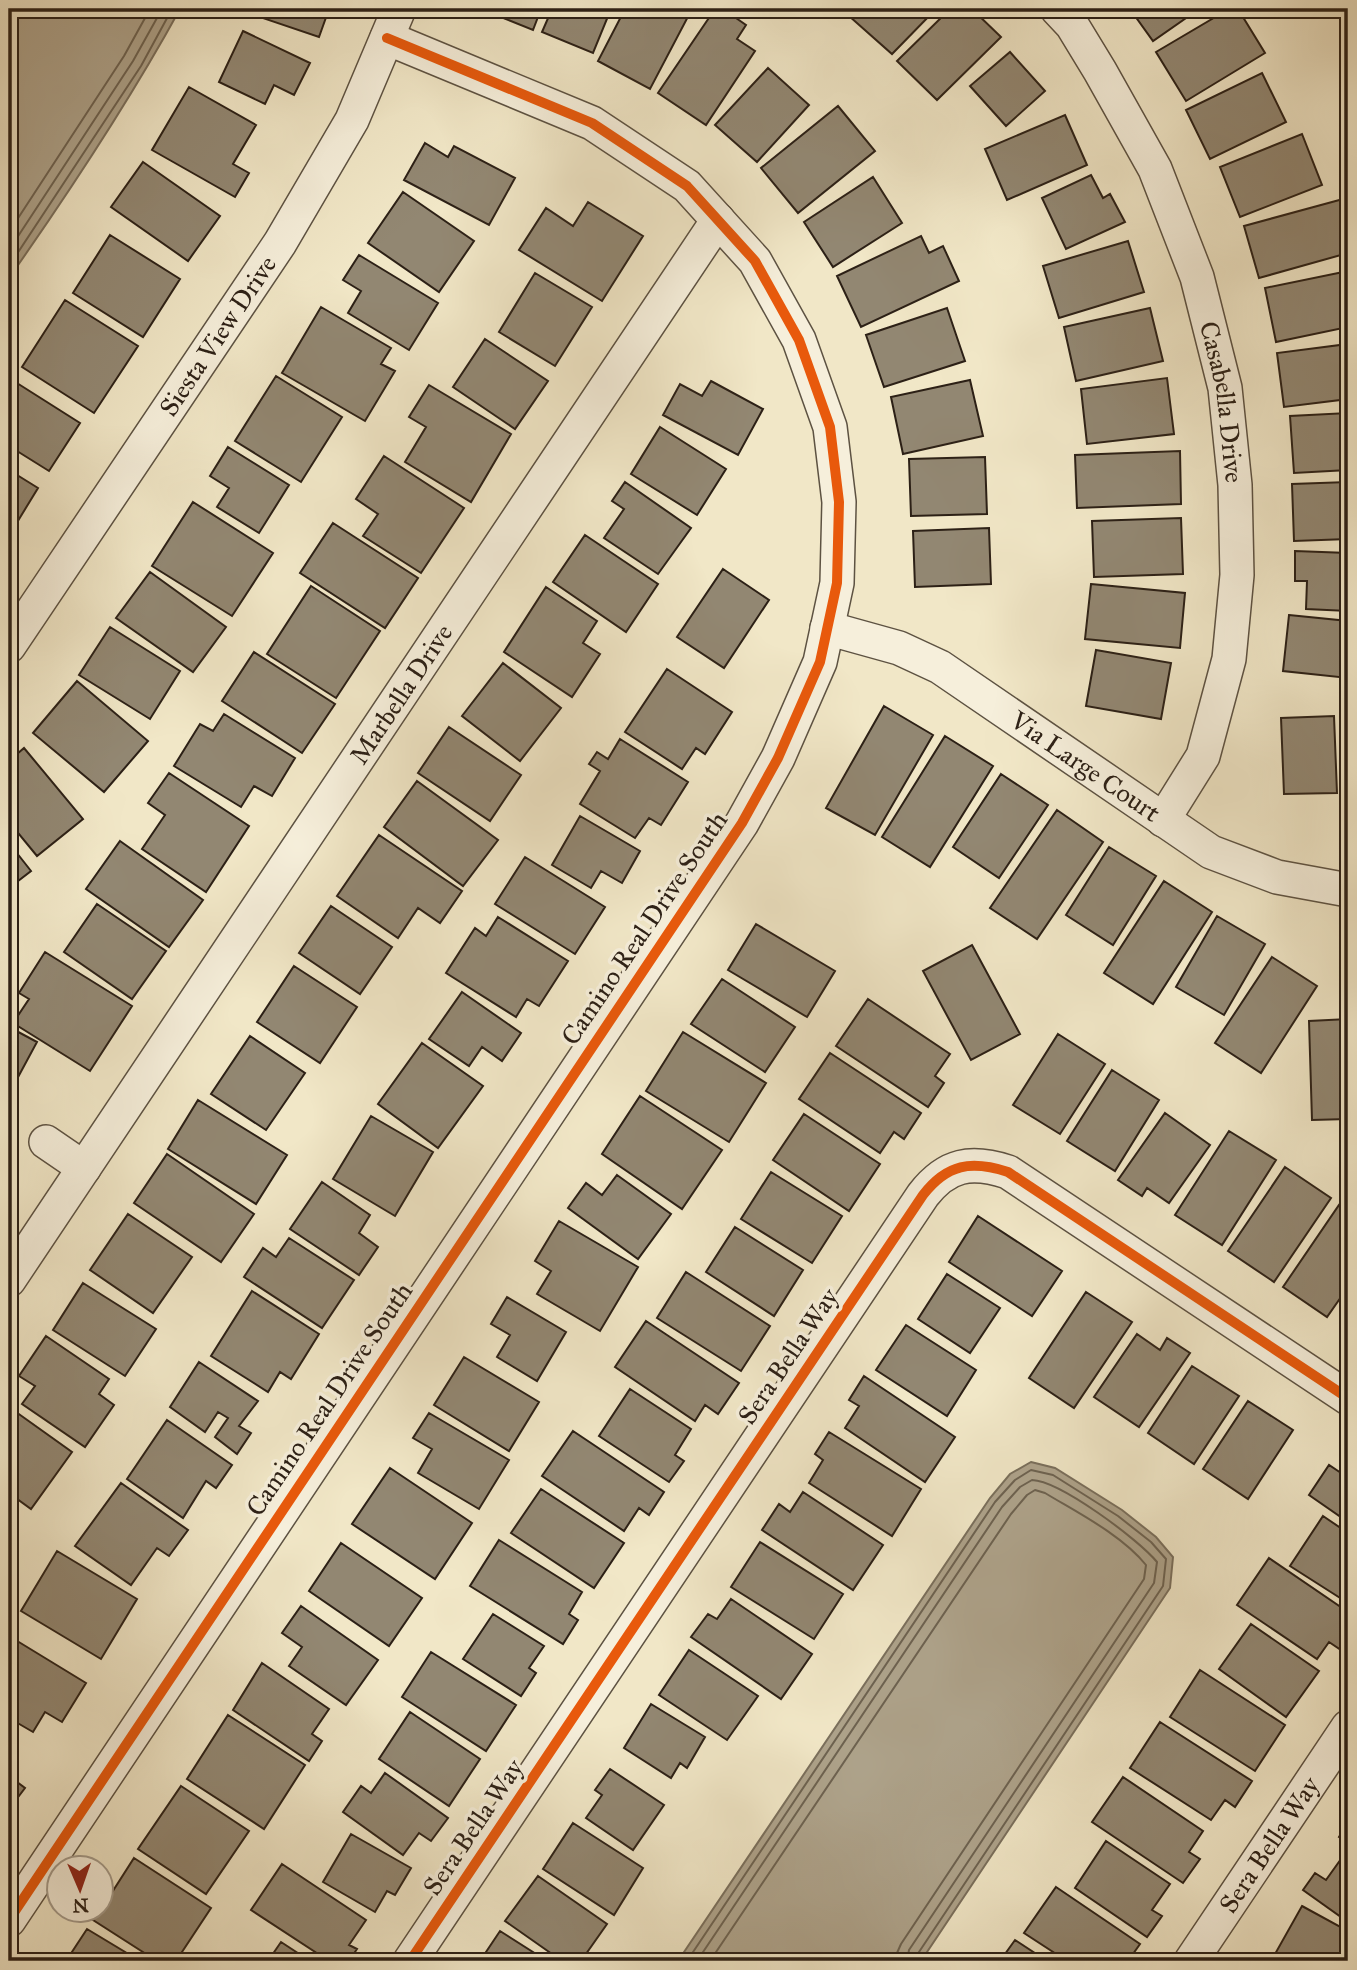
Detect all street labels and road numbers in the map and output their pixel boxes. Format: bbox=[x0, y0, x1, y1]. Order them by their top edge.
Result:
street label: Siesta View Drive bbox=[152, 249, 283, 422]
street label: Casabella Drive bbox=[1193, 318, 1251, 485]
street label: Marbella Drive bbox=[343, 618, 459, 770]
street label: Via Large Court bbox=[1004, 703, 1166, 829]
street label: Camino Real Drive South bbox=[554, 805, 734, 1051]
street label: Camino Real Drive South bbox=[239, 1276, 419, 1522]
street label: Sera Bella Way bbox=[731, 1281, 846, 1430]
street label: Sera Bella Way bbox=[416, 1752, 531, 1901]
street label: Sera Bella Way bbox=[1212, 1770, 1327, 1919]

